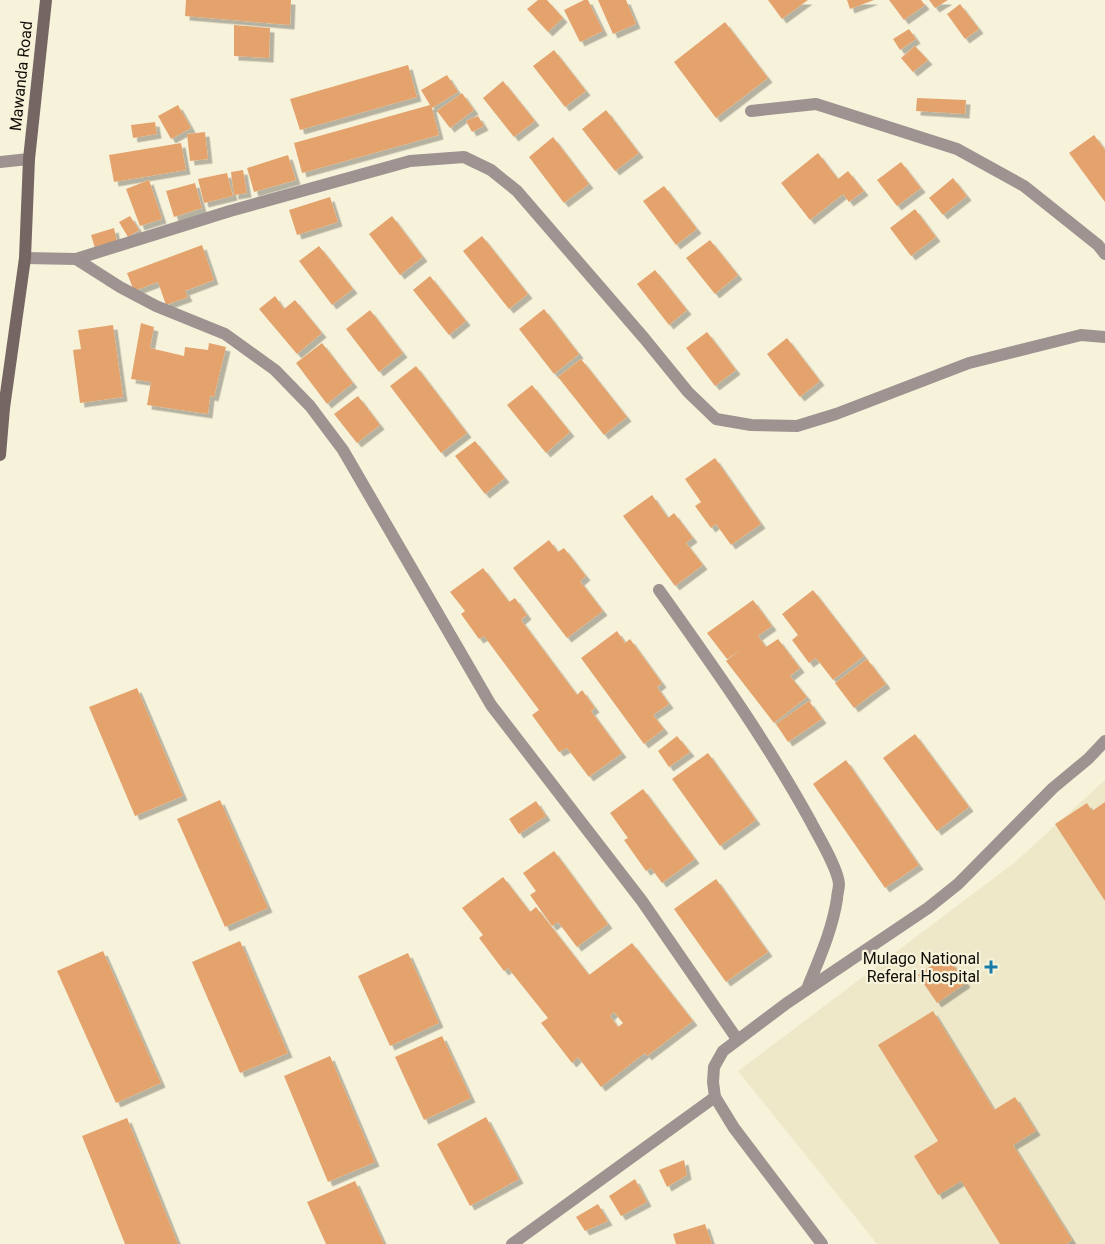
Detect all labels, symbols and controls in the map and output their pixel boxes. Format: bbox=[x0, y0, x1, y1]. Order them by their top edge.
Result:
street label: Mawanda Road bbox=[6, 20, 36, 132]
place label: Mulago National Referal Hospital bbox=[863, 949, 980, 986]
marker: Mulago National Referal Hospital bbox=[984, 960, 998, 974]

